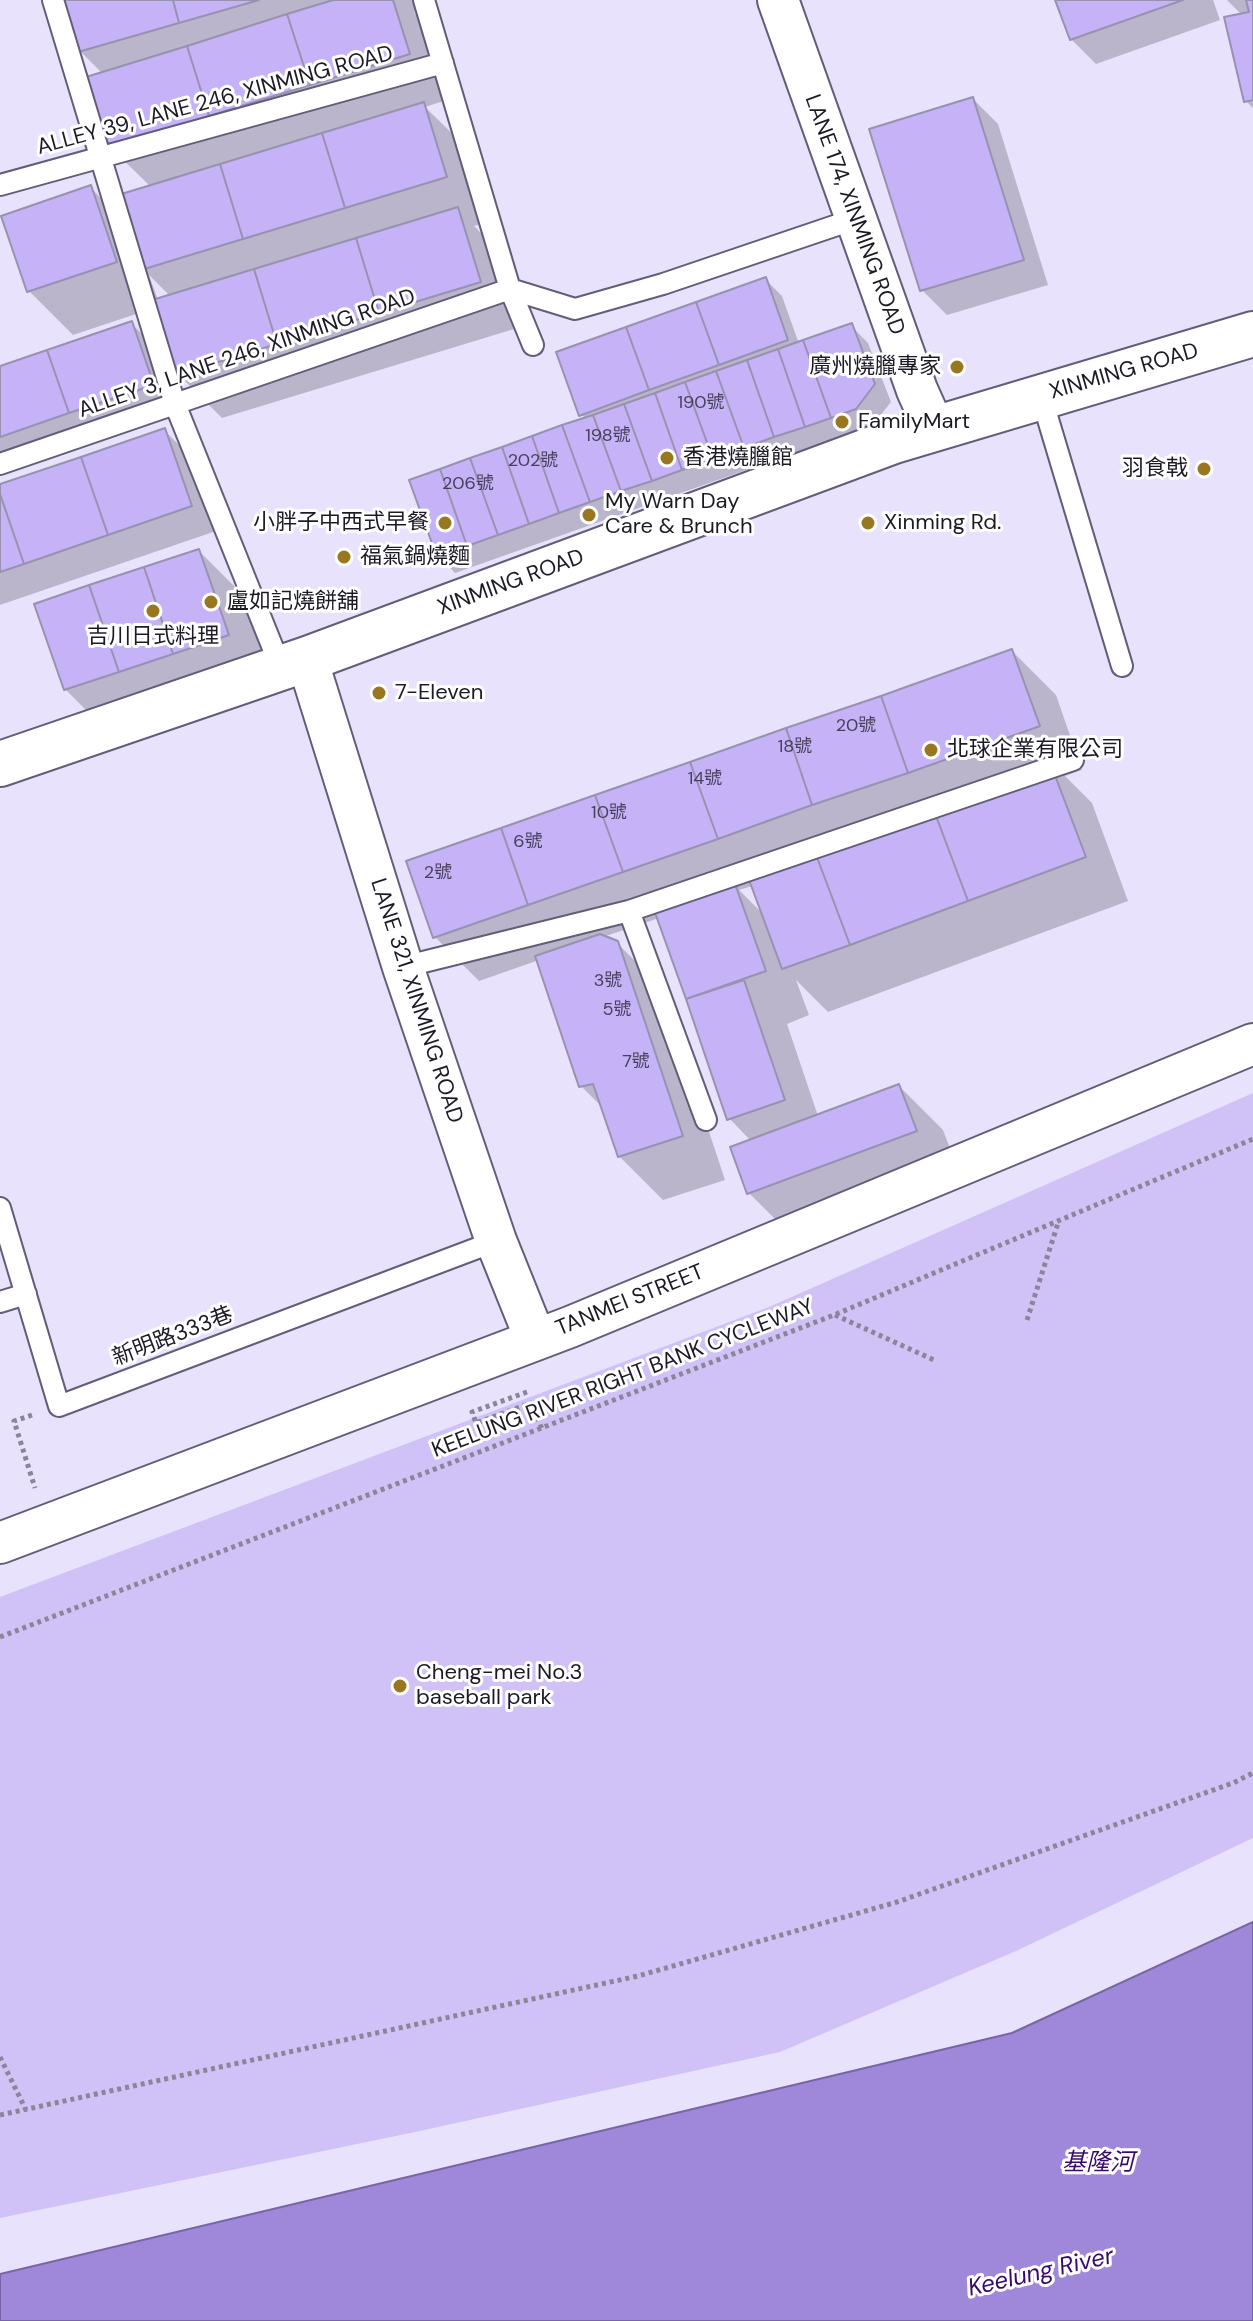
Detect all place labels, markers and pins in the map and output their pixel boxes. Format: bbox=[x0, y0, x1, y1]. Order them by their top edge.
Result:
place label: 廣州燒臘專家 bbox=[809, 354, 941, 380]
marker: 廣州燒臘專家 bbox=[948, 358, 966, 376]
place label: FamilyMart bbox=[858, 409, 970, 435]
marker: FamilyMart bbox=[833, 413, 851, 431]
place label: 香港燒臘館 bbox=[683, 445, 793, 471]
marker: 香港燒臘館 bbox=[658, 449, 676, 467]
place label: 羽食戟 bbox=[1122, 456, 1188, 482]
marker: 羽食戟 bbox=[1195, 460, 1213, 478]
place label: My Warn Day Care & Brunch bbox=[605, 489, 753, 540]
marker: My Warn Day Care & Brunch bbox=[580, 506, 598, 524]
place label: 小胖子中西式早餐 bbox=[253, 510, 429, 536]
place label: Xinming Rd. bbox=[884, 510, 1001, 536]
marker: 小胖子中西式早餐 bbox=[436, 514, 454, 532]
marker: Xinming Rd. bbox=[859, 514, 877, 532]
place label: 福氣鍋燒麵 bbox=[360, 544, 470, 570]
marker: 福氣鍋燒麵 bbox=[335, 548, 353, 566]
place label: 盧如記燒餅舖 bbox=[227, 589, 359, 615]
marker: 盧如記燒餅舖 bbox=[202, 593, 220, 611]
marker: 吉川日式料理 bbox=[144, 602, 162, 620]
place label: 吉川日式料理 bbox=[87, 624, 219, 650]
place label: 7-Eleven bbox=[395, 680, 483, 706]
marker: 7-Eleven bbox=[370, 684, 388, 702]
place label: 北球企業有限公司 bbox=[947, 737, 1123, 763]
marker: 北球企業有限公司 bbox=[922, 741, 940, 759]
place label: Cheng-mei No.3 baseball park bbox=[416, 1660, 583, 1712]
marker: Cheng-mei No.3 baseball park bbox=[391, 1677, 409, 1695]

